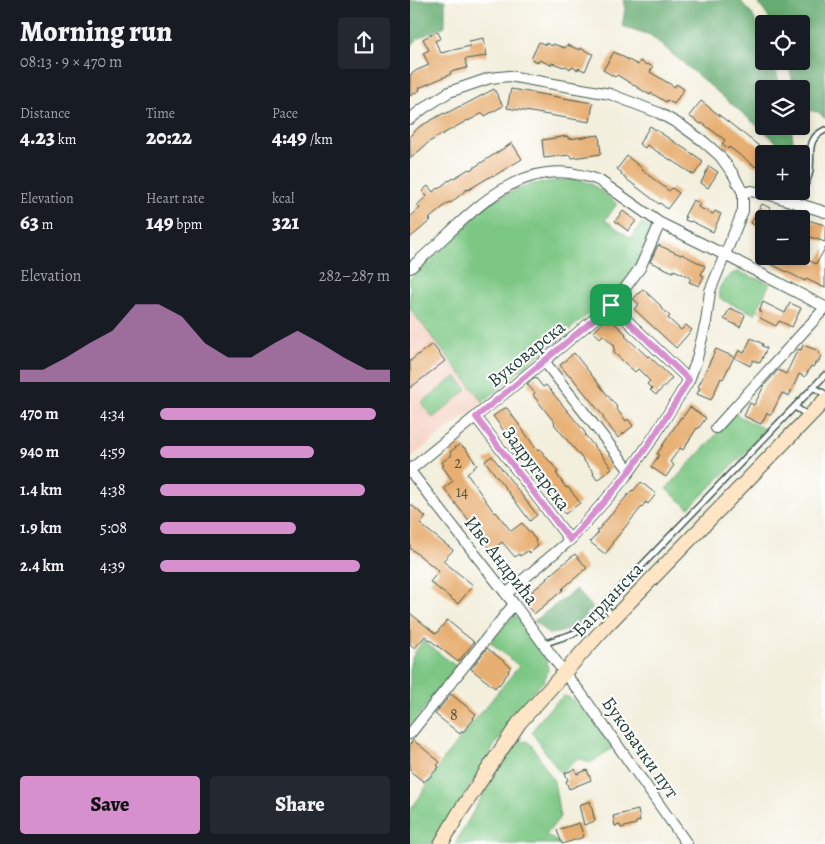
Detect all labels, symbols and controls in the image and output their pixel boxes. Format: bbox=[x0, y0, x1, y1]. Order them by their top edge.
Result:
text: Morning run bbox=[20, 13, 172, 51]
map controls bbox=[755, 15, 810, 265]
button: locate bbox=[755, 15, 810, 70]
button: share bbox=[338, 17, 390, 69]
text: 08:13 · 9 × 470 m bbox=[20, 51, 122, 73]
button: layers bbox=[755, 80, 810, 135]
text: Distance bbox=[20, 104, 70, 123]
text: Time bbox=[146, 104, 175, 123]
text: Pace bbox=[272, 104, 298, 123]
text: 4.23 bbox=[20, 123, 55, 151]
text: 20:22 bbox=[146, 123, 192, 151]
text: 4:49 bbox=[272, 123, 307, 151]
text: km bbox=[55, 130, 76, 149]
text: /km bbox=[307, 130, 333, 149]
button: + bbox=[755, 145, 810, 200]
text: Elevation bbox=[20, 189, 74, 208]
text: Heart rate bbox=[146, 189, 204, 208]
text: kcal bbox=[272, 189, 294, 208]
text: 63 bbox=[20, 208, 39, 236]
text: 149 bbox=[146, 208, 174, 236]
text: 321 bbox=[272, 208, 299, 236]
button: − bbox=[755, 210, 810, 265]
text: m bbox=[39, 215, 54, 234]
text: bpm bbox=[174, 215, 203, 234]
text: Elevation bbox=[20, 265, 81, 287]
text: 282–287 m bbox=[319, 265, 390, 287]
pin bbox=[590, 284, 632, 326]
icon: arrive bbox=[597, 291, 625, 319]
street label: Вуковарска bbox=[482, 314, 571, 393]
text: 470 m bbox=[20, 403, 59, 425]
text: 4:34 bbox=[100, 403, 125, 425]
street label: Задругарска bbox=[496, 421, 577, 516]
text: 940 m bbox=[20, 441, 59, 463]
text: 4:59 bbox=[100, 441, 125, 463]
house number: 2 bbox=[454, 452, 462, 474]
text: 1.4 km bbox=[20, 479, 62, 501]
text: 4:38 bbox=[100, 479, 125, 501]
house number: 14 bbox=[456, 481, 468, 503]
street label: Иве Андрића bbox=[458, 511, 544, 611]
text: 1.9 km bbox=[20, 517, 62, 539]
text: 5:08 bbox=[100, 517, 127, 539]
text: 2.4 km bbox=[20, 555, 64, 577]
text: 4:39 bbox=[100, 555, 125, 577]
street label: Багрданска bbox=[566, 556, 649, 643]
street label: Буковачки пут bbox=[596, 692, 685, 804]
house number: 8 bbox=[450, 704, 458, 726]
button: Save bbox=[20, 776, 200, 834]
button: Share bbox=[210, 776, 390, 834]

